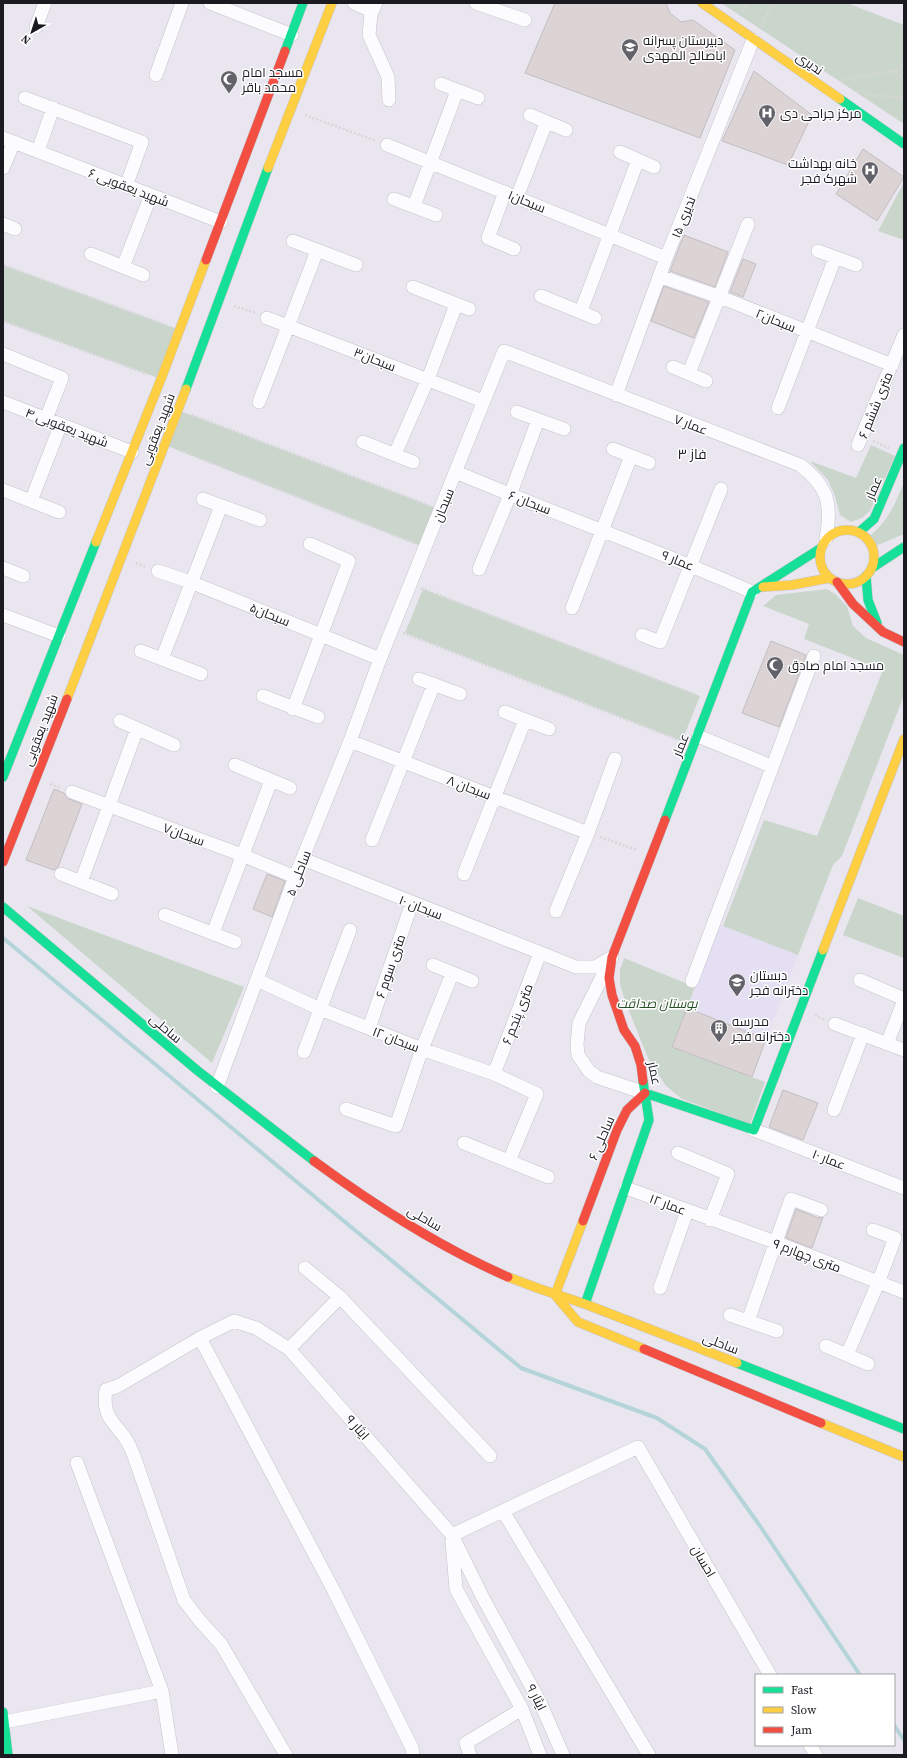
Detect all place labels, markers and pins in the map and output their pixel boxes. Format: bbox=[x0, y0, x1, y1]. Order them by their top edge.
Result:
place label: دبیرستان پسرانه اباصالح المهدی bbox=[643, 32, 726, 64]
school or university icon: دبیرستان پسرانه اباصالح المهدی bbox=[620, 37, 640, 62]
place label: مسجد امام محمد باقر bbox=[241, 64, 303, 96]
mosque icon: مسجد امام محمد باقر bbox=[219, 69, 239, 94]
hospital icon: مرکز جراحی دی bbox=[757, 103, 777, 128]
place label: مرکز جراحی دی bbox=[780, 105, 862, 122]
place label: خانه بهداشت شهرک فجر bbox=[788, 155, 857, 187]
hospital icon: خانه بهداشت شهرک فجر bbox=[860, 160, 880, 185]
mosque icon: مسجد امام صادق bbox=[765, 655, 785, 680]
place label: مسجد امام صادق bbox=[788, 657, 884, 675]
place label: دبستان دخترانه فجر bbox=[749, 967, 808, 999]
school or university icon: دبستان دخترانه فجر bbox=[727, 972, 747, 997]
place label: مدرسه دخترانه فجر bbox=[731, 1013, 790, 1045]
building icon: مدرسه دخترانه فجر bbox=[709, 1018, 729, 1043]

